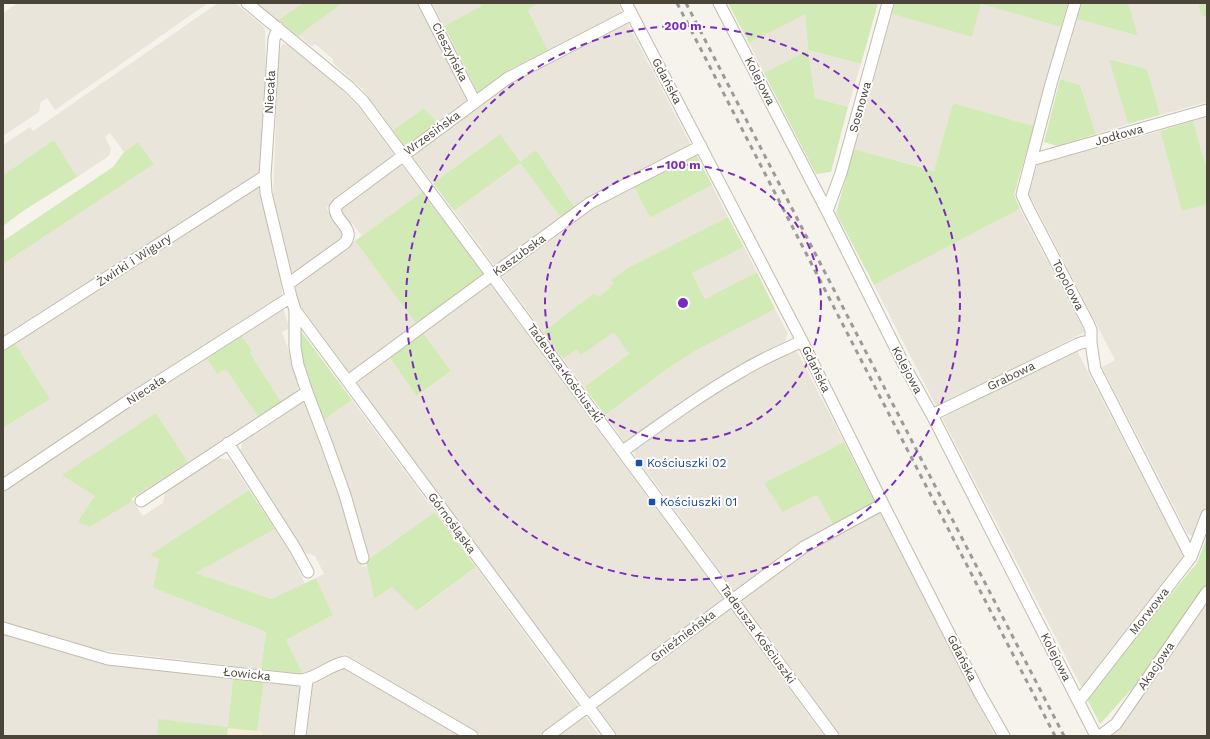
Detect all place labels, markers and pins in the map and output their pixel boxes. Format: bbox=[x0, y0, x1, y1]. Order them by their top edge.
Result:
centre of rings bbox=[676, 296, 690, 310]
place label: Kościuszki 02 bbox=[647, 456, 727, 470]
marker: Kościuszki 02 bbox=[634, 458, 644, 468]
place label: Kościuszki 01 bbox=[660, 495, 737, 509]
marker: Kościuszki 01 bbox=[647, 497, 657, 507]

